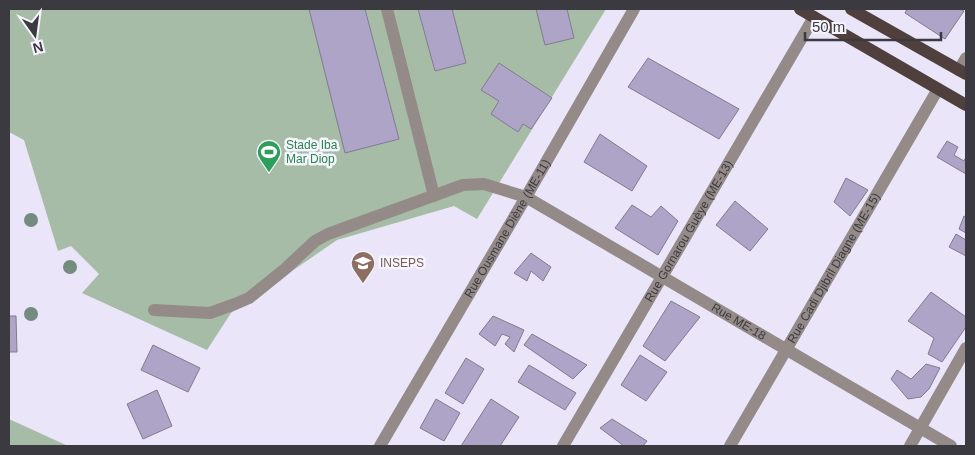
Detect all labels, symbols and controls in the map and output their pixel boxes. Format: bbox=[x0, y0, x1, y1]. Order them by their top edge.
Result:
north arrow bbox=[10, 10, 60, 60]
scale bar bbox=[805, 10, 941, 42]
text: 50 m bbox=[812, 18, 845, 35]
text: N bbox=[31, 39, 45, 57]
place label: Stade Iba Mar Diop bbox=[286, 138, 338, 166]
sports icon: Stade Iba Mar Diop bbox=[256, 139, 282, 173]
street label: Rue Ousmane Diène (ME-11) bbox=[461, 157, 553, 300]
street label: Rue Gornarou Guèye (ME-13) bbox=[642, 158, 736, 304]
street label: Rue Cadi Djibril Diagne (ME-15) bbox=[784, 190, 883, 346]
school or university icon: INSEPS bbox=[350, 250, 376, 284]
place label: INSEPS bbox=[380, 256, 424, 270]
street label: Rue ME-18 bbox=[709, 300, 769, 343]

